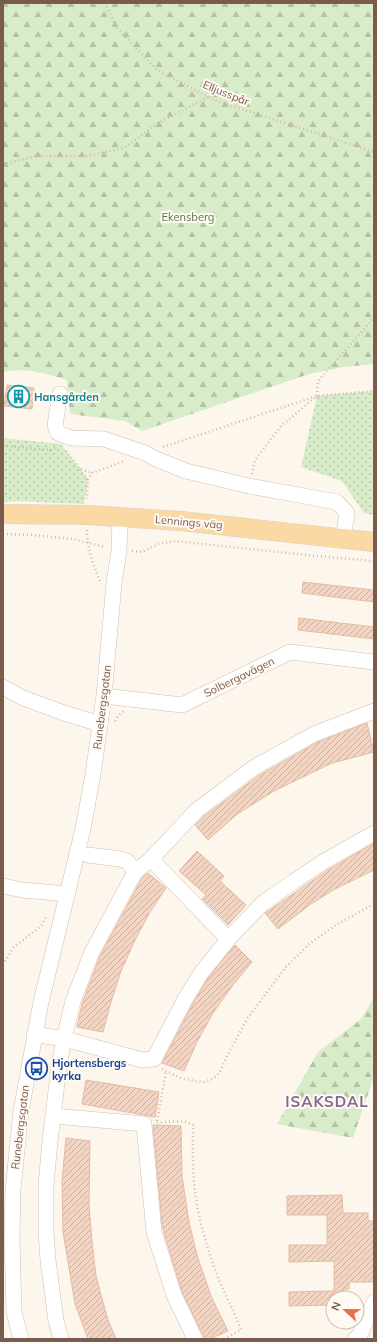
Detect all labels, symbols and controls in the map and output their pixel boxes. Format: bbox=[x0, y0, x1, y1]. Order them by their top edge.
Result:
street label: Elljusspår bbox=[201, 77, 251, 109]
park label: Ekensberg bbox=[161, 210, 215, 224]
building icon: Hansgården bbox=[6, 384, 32, 410]
place label: Hansgården bbox=[34, 390, 99, 404]
street label: Lennings väg bbox=[155, 512, 223, 532]
street label: Solbergavägen bbox=[201, 654, 277, 700]
street label: Runebergsgatan bbox=[90, 664, 114, 750]
bus stop icon: Hjortensbergs kyrka bbox=[24, 1056, 50, 1082]
place label: Hjortensbergs kyrka bbox=[52, 1056, 127, 1083]
street label: Runebergsgatan bbox=[8, 1084, 32, 1170]
district label: ISAKSDAL bbox=[285, 1092, 369, 1111]
north arrow bbox=[325, 1290, 365, 1330]
text: N bbox=[328, 1300, 344, 1313]

